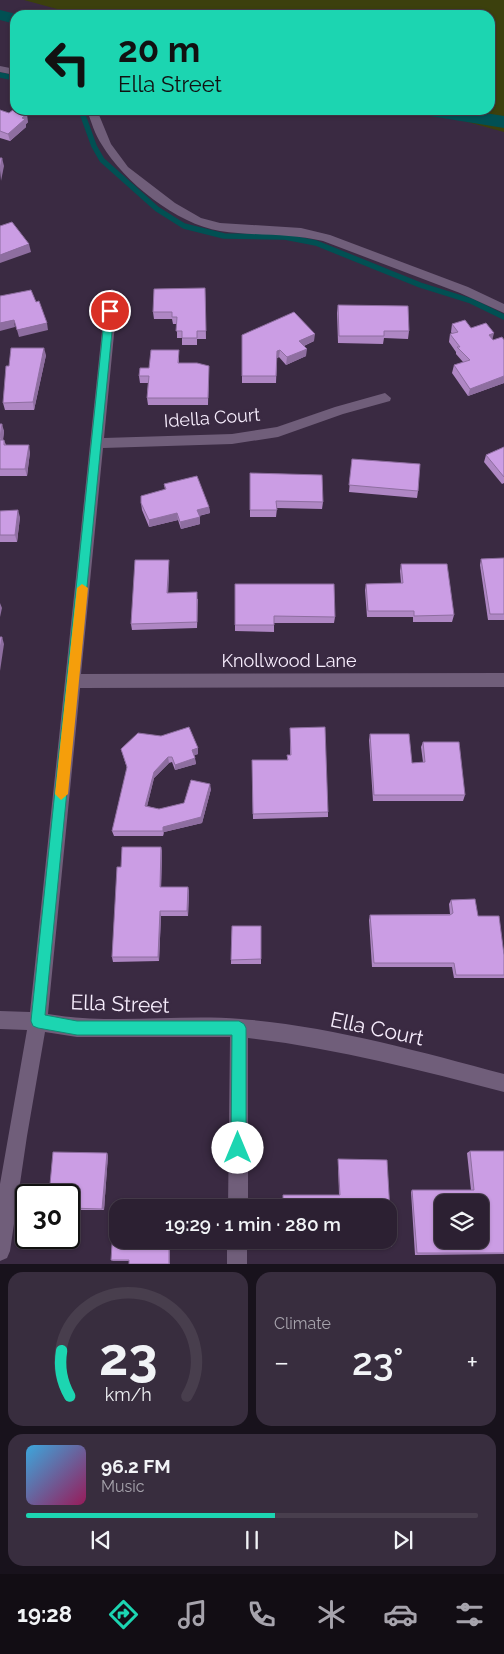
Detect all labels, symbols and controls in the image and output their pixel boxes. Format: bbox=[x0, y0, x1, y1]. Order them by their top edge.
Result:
text: 20 m bbox=[118, 29, 200, 70]
icon: left bbox=[35, 30, 100, 95]
text: Ella Street bbox=[118, 71, 222, 97]
pin bbox=[89, 290, 131, 332]
icon: arrive bbox=[96, 297, 124, 325]
street label: Idella Court bbox=[163, 404, 261, 431]
street label: Knollwood Lane bbox=[221, 650, 357, 671]
street label: Ella Street bbox=[70, 989, 170, 1018]
street label: Ella Court bbox=[328, 1006, 426, 1051]
position arrow bbox=[211, 1121, 263, 1173]
speed limit sign: 30 bbox=[15, 1184, 80, 1249]
map controls bbox=[434, 1194, 489, 1249]
button: layers bbox=[434, 1194, 489, 1249]
text: 19:29 · 1 min · 280 m bbox=[165, 1213, 341, 1235]
text: Climate bbox=[274, 1314, 331, 1333]
text: 23 bbox=[99, 1326, 157, 1387]
text: 23° bbox=[352, 1339, 404, 1384]
text: − bbox=[274, 1346, 289, 1379]
text: + bbox=[466, 1346, 478, 1379]
text: km/h bbox=[104, 1384, 152, 1405]
text: 96.2 FM bbox=[101, 1455, 171, 1477]
text: Music bbox=[101, 1477, 145, 1496]
icon: previous bbox=[87, 1526, 115, 1554]
icon: pause bbox=[238, 1526, 266, 1554]
icon: next bbox=[389, 1526, 417, 1554]
icon: directions bbox=[106, 1597, 141, 1632]
icon: music bbox=[175, 1597, 210, 1632]
icon: phone bbox=[244, 1597, 279, 1632]
icon: climate bbox=[314, 1597, 349, 1632]
icon: car bbox=[383, 1597, 418, 1632]
icon: filters bbox=[452, 1597, 487, 1632]
text: 19:28 bbox=[17, 1601, 72, 1627]

